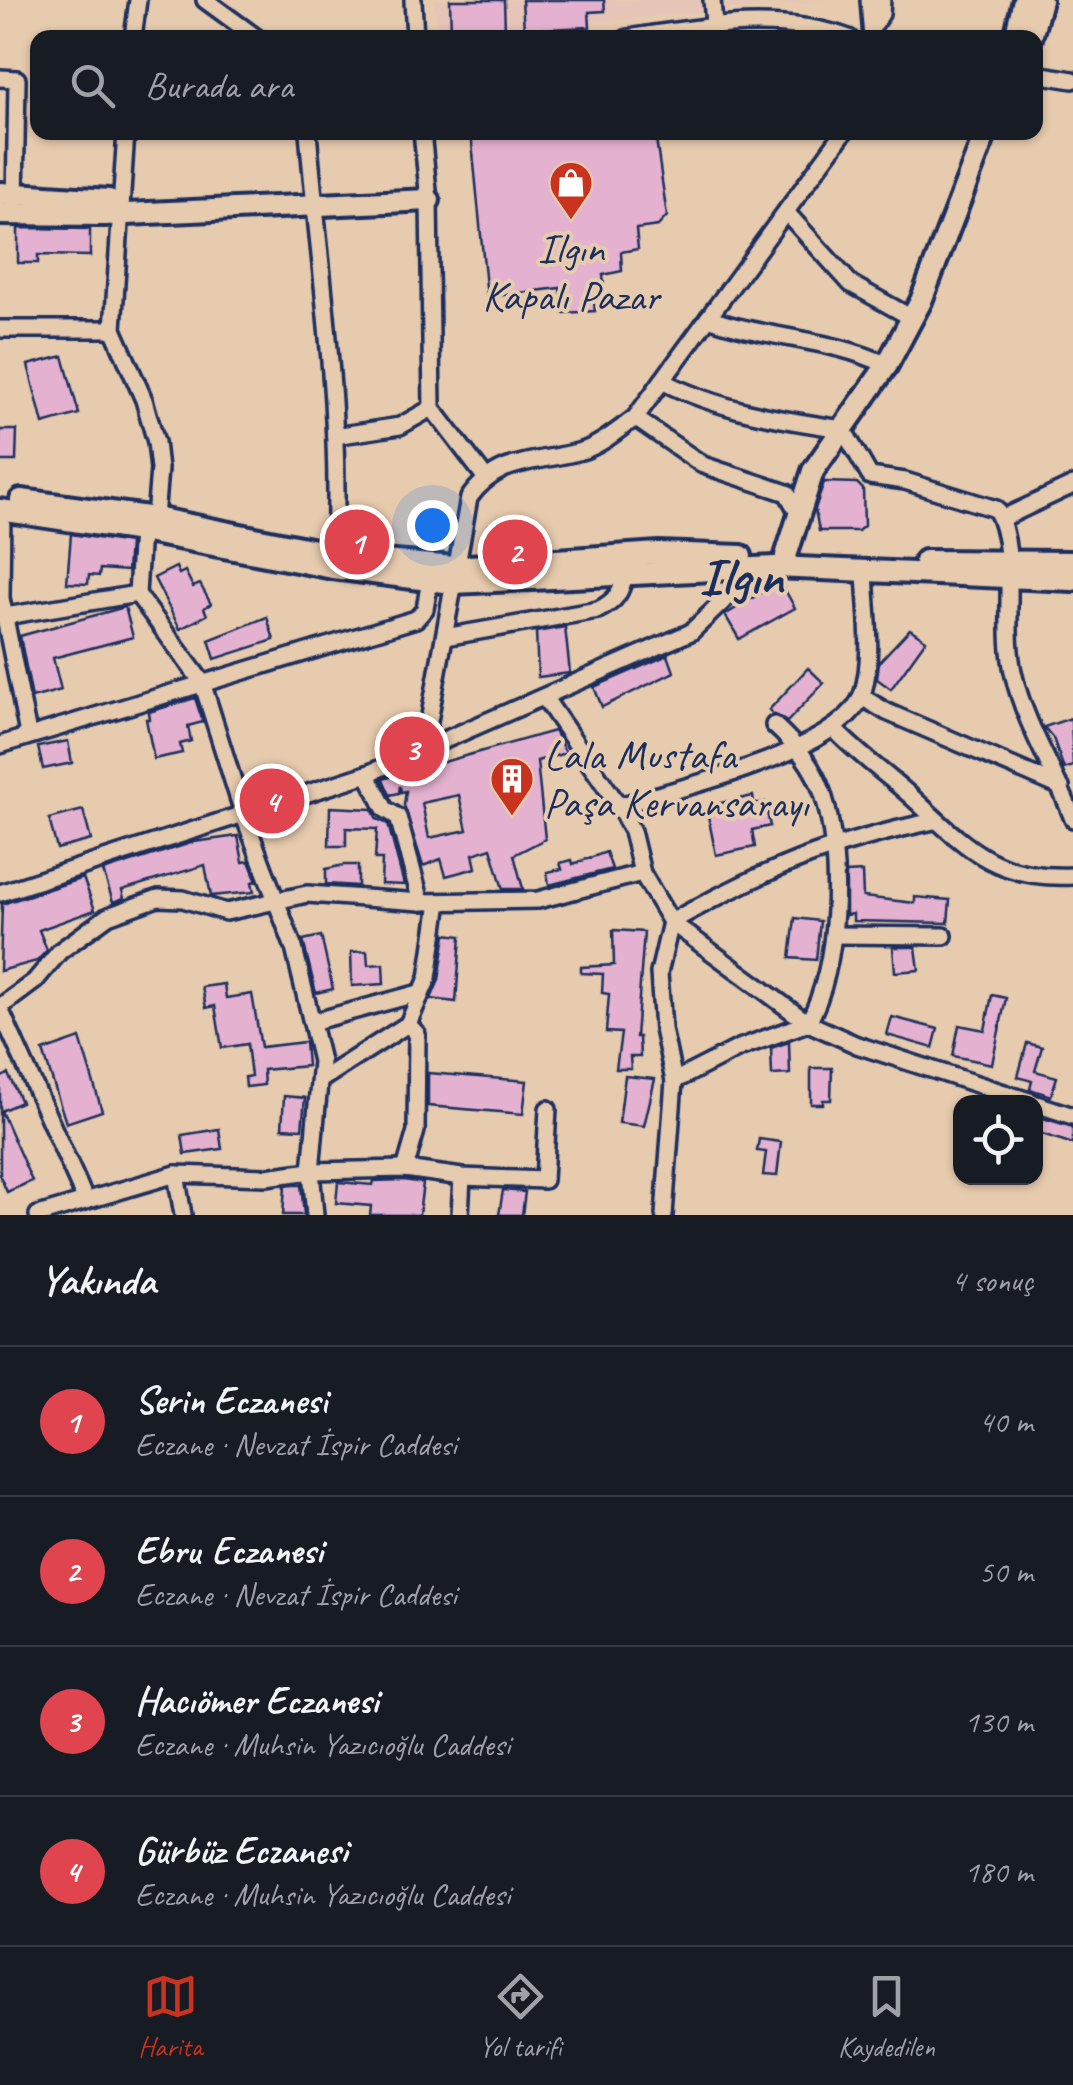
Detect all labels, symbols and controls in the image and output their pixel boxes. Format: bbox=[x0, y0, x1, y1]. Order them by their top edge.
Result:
search box bbox=[30, 30, 1043, 140]
icon: search bbox=[65, 58, 120, 113]
text: Burada ara bbox=[145, 62, 293, 109]
shop icon: Ilgın Kapalı Pazar bbox=[548, 160, 594, 221]
place label: Ilgın Kapalı Pazar bbox=[483, 222, 662, 323]
your location bbox=[407, 500, 458, 551]
pin: 1 bbox=[324, 504, 390, 580]
pin: 2 bbox=[482, 514, 548, 590]
district label: Ilgın bbox=[699, 544, 785, 610]
pin: 3 bbox=[380, 712, 444, 786]
place label: Lala Mustafa Paşa Kervansarayı bbox=[544, 729, 810, 830]
building icon: Lala Mustafa Paşa Kervansarayı bbox=[489, 756, 535, 817]
pin: 4 bbox=[240, 764, 304, 838]
map controls bbox=[953, 1095, 1043, 1185]
button: locate bbox=[953, 1095, 1043, 1185]
text: Yakında bbox=[40, 1254, 155, 1307]
text: 4 sonuç bbox=[951, 1260, 1033, 1301]
text: Serin Eczanesi bbox=[135, 1377, 327, 1424]
text: 1 bbox=[65, 1401, 80, 1442]
text: 40 m bbox=[979, 1401, 1033, 1442]
text: Eczane · Nevzat İspir Caddesi bbox=[135, 1424, 457, 1465]
text: Ebru Eczanesi bbox=[135, 1527, 323, 1574]
text: 2 bbox=[65, 1551, 80, 1592]
text: 50 m bbox=[979, 1551, 1033, 1592]
text: Eczane · Nevzat İspir Caddesi bbox=[135, 1574, 457, 1615]
text: Hacıömer Eczanesi bbox=[135, 1677, 379, 1724]
text: 3 bbox=[65, 1701, 80, 1742]
text: 130 m bbox=[964, 1701, 1033, 1742]
text: Eczane · Muhsin Yazıcıoğlu Caddesi bbox=[135, 1724, 511, 1765]
text: Gürbüz Eczanesi bbox=[135, 1827, 347, 1874]
text: 4 bbox=[65, 1851, 80, 1892]
text: 180 m bbox=[964, 1851, 1033, 1892]
text: Eczane · Muhsin Yazıcıoğlu Caddesi bbox=[135, 1874, 511, 1915]
tab: Harita bbox=[138, 1969, 202, 2064]
tab: Yol tarifi bbox=[479, 1969, 561, 2064]
tab: Kaydedilen bbox=[838, 1969, 935, 2064]

